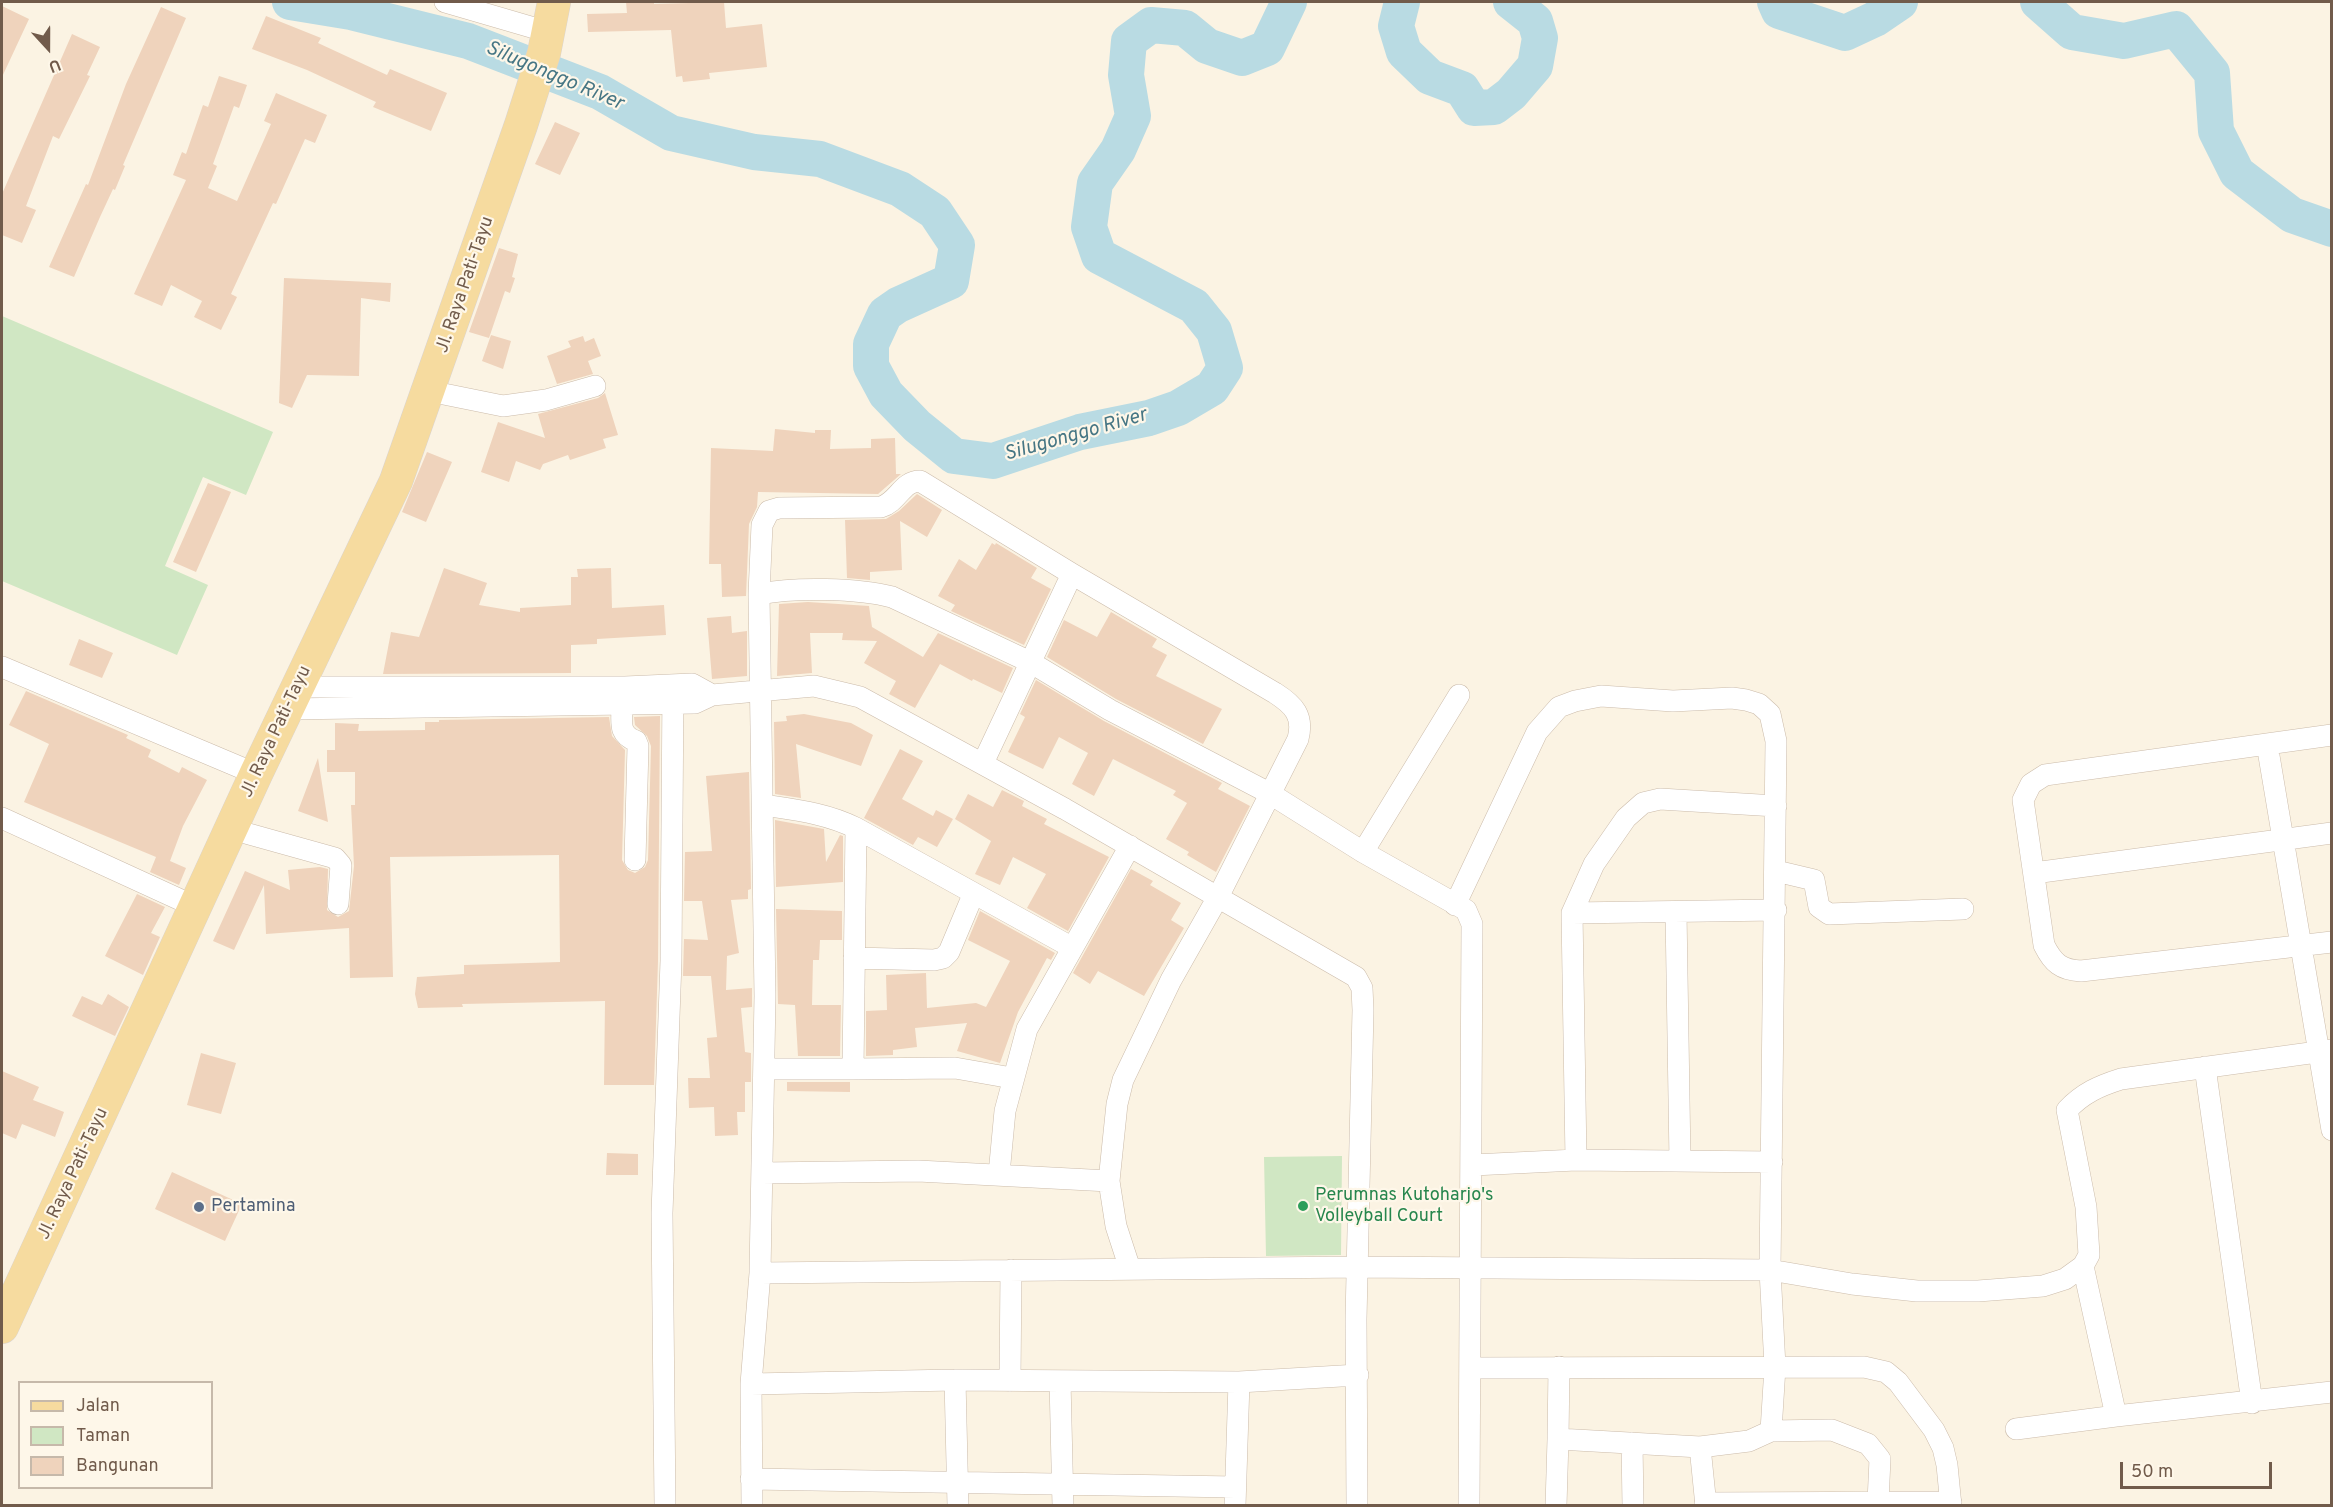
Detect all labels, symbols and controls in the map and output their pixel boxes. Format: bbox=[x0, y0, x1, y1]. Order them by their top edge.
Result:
north arrow bbox=[18, 18, 78, 78]
water label: Silugonggo River bbox=[482, 37, 626, 117]
text: U bbox=[46, 53, 63, 76]
street label: Jl. Raya Pati-Tayu bbox=[433, 214, 499, 356]
water label: Silugonggo River bbox=[1002, 404, 1150, 468]
street label: Jl. Raya Pati-Tayu bbox=[237, 663, 317, 801]
street label: Jl. Raya Pati-Tayu bbox=[34, 1105, 114, 1243]
place label: Perumnas Kutoharjo's Volleyball Court bbox=[1315, 1185, 1494, 1228]
place label: Pertamina bbox=[211, 1196, 295, 1218]
marker: Perumnas Kutoharjo's Volleyball Court bbox=[1296, 1199, 1310, 1213]
marker: Pertamina bbox=[192, 1200, 206, 1214]
legend bbox=[18, 1381, 213, 1489]
text: Jalan bbox=[76, 1395, 120, 1418]
text: Taman bbox=[76, 1425, 130, 1448]
scale bar bbox=[2123, 1450, 2274, 1488]
text: Bangunan bbox=[76, 1455, 159, 1478]
text: 50 m bbox=[2131, 1461, 2173, 1484]

